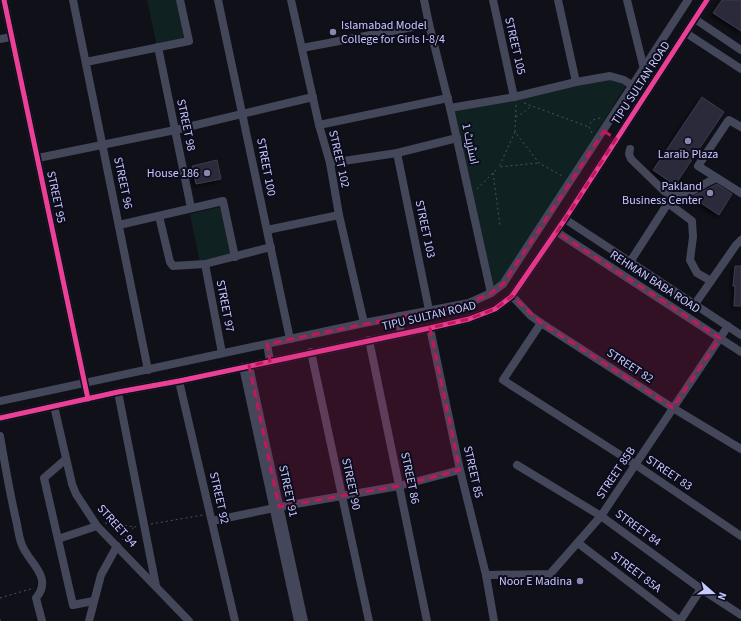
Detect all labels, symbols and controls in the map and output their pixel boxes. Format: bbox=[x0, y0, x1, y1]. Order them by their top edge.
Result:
street label: STREET 105 bbox=[500, 15, 530, 77]
place label: Islamabad Model College for Girls I-8/4 bbox=[341, 17, 445, 48]
marker: Islamabad Model College for Girls I-8/4 bbox=[328, 27, 338, 37]
street label: TIPU SULTAN ROAD bbox=[608, 38, 674, 128]
street label: STREET 98 bbox=[172, 97, 200, 153]
street label: اسٹریٹ 1 bbox=[457, 122, 483, 166]
street label: STREET 102 bbox=[324, 128, 354, 190]
marker: Laraib Plaza bbox=[683, 136, 693, 146]
street label: STREET 100 bbox=[252, 137, 280, 198]
place label: Laraib Plaza bbox=[658, 146, 718, 163]
street label: STREET 96 bbox=[109, 155, 137, 211]
place label: House 186 bbox=[147, 165, 199, 182]
marker: House 186 bbox=[202, 168, 212, 178]
street label: STREET 95 bbox=[42, 169, 70, 225]
place label: Pakland Business Center bbox=[622, 178, 703, 209]
marker: Pakland Business Center bbox=[705, 188, 715, 198]
street label: STREET 103 bbox=[411, 198, 439, 260]
street label: REHMAN BABA ROAD bbox=[607, 246, 703, 318]
street label: STREET 97 bbox=[212, 278, 238, 334]
street label: TIPU SULTAN ROAD bbox=[380, 297, 478, 335]
street label: STREET 82 bbox=[603, 344, 657, 388]
street label: STREET 85B bbox=[592, 443, 640, 503]
street label: STREET 85 bbox=[459, 444, 487, 500]
street label: STREET 86 bbox=[396, 450, 424, 506]
street label: STREET 83 bbox=[642, 451, 696, 495]
street label: STREET 90 bbox=[337, 456, 365, 512]
street label: STREET 91 bbox=[274, 463, 302, 519]
street label: STREET 92 bbox=[205, 470, 233, 526]
street label: STREET 94 bbox=[93, 501, 141, 551]
street label: STREET 84 bbox=[612, 506, 664, 550]
street label: STREET 85A bbox=[607, 547, 665, 597]
place label: Noor E Madina bbox=[499, 573, 572, 590]
north arrow bbox=[693, 573, 733, 613]
marker: Noor E Madina bbox=[575, 576, 585, 586]
text: N bbox=[714, 590, 730, 602]

